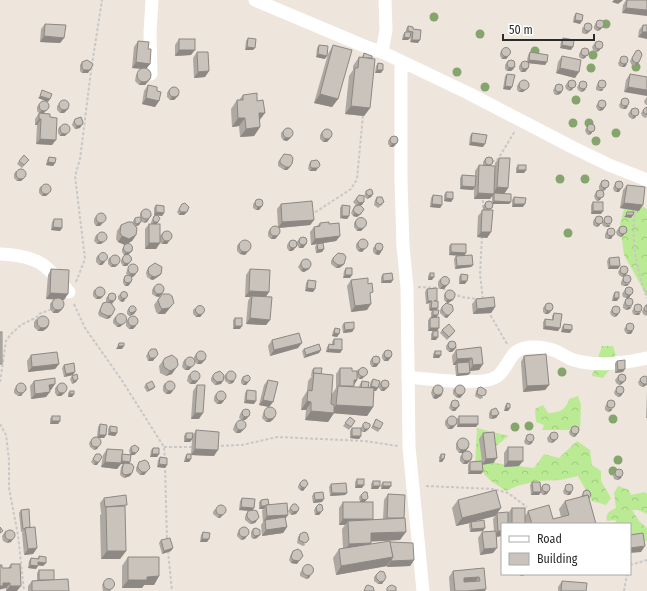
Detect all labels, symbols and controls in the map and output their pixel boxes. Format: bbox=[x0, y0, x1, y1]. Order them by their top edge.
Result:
scale bar bbox=[503, 16, 594, 42]
text: 50 m bbox=[509, 23, 533, 37]
legend bbox=[501, 523, 631, 575]
text: Road bbox=[537, 532, 562, 546]
text: Building bbox=[537, 552, 578, 566]

